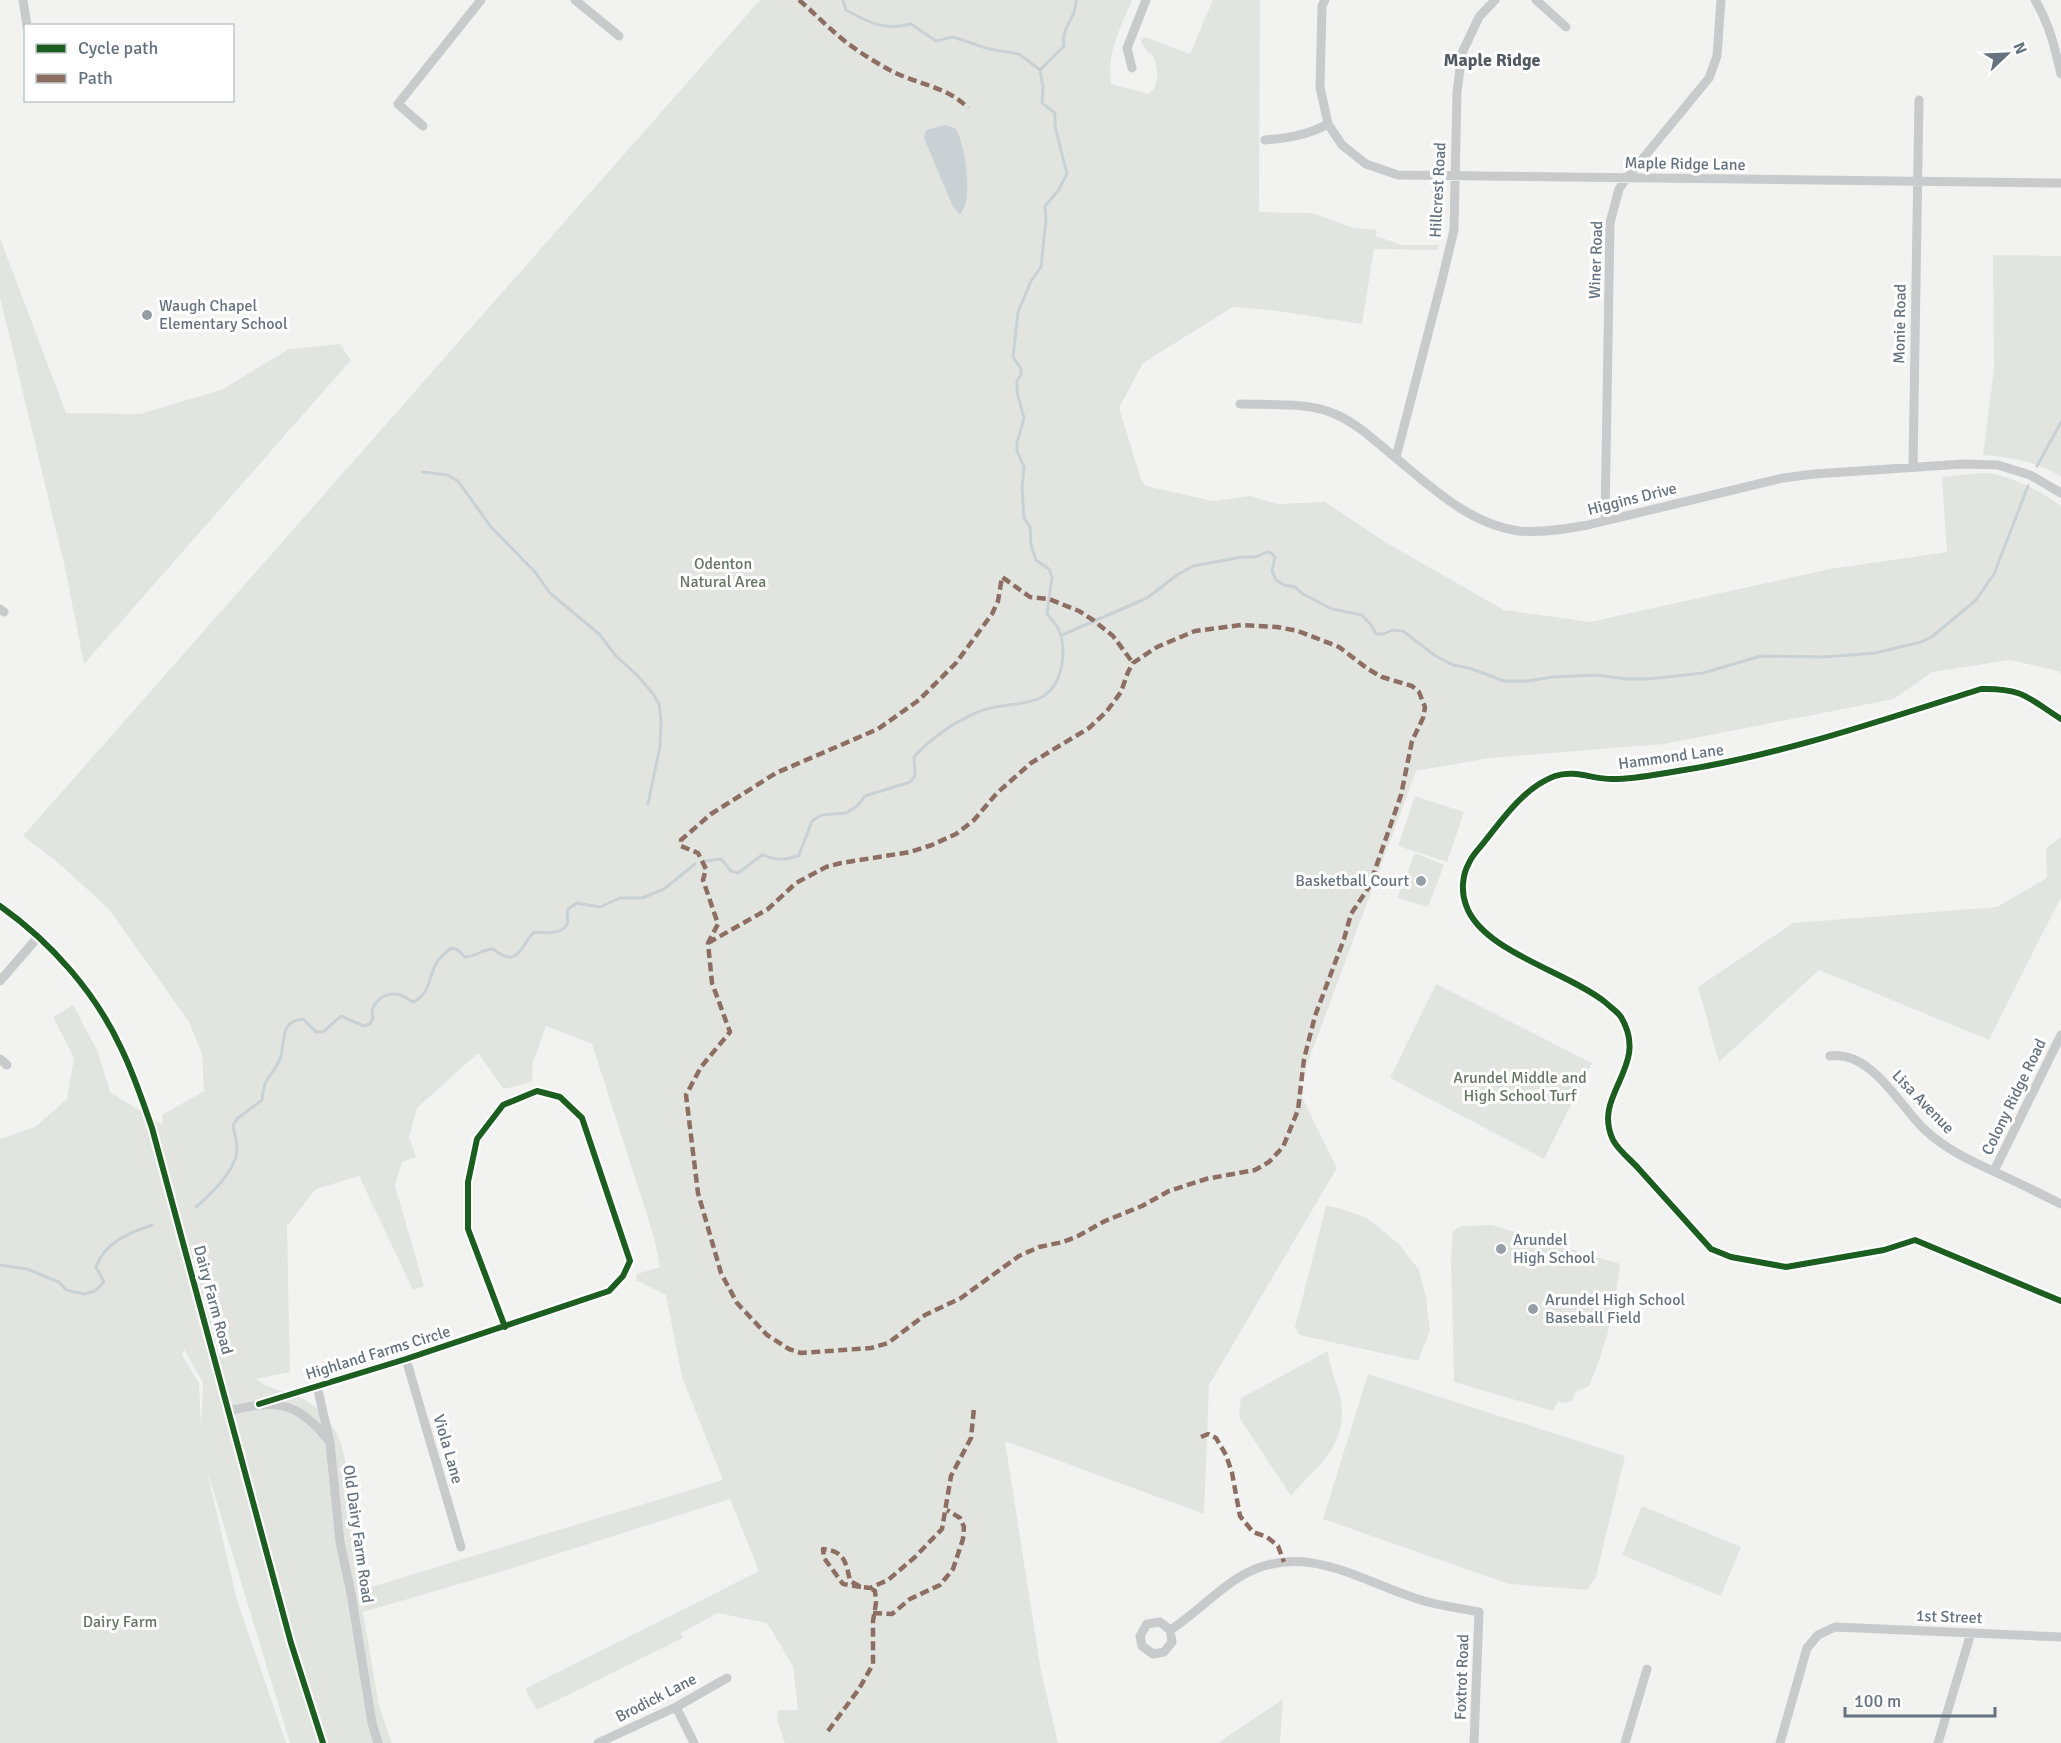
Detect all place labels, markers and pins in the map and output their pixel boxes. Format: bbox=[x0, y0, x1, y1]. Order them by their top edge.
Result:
place label: Waugh Chapel Elementary School bbox=[159, 296, 288, 334]
marker: Waugh Chapel Elementary School bbox=[140, 308, 154, 322]
place label: Basketball Court bbox=[1295, 871, 1409, 891]
marker: Basketball Court bbox=[1414, 874, 1428, 888]
place label: Arundel High School bbox=[1513, 1230, 1596, 1268]
marker: Arundel High School bbox=[1494, 1242, 1508, 1256]
place label: Arundel High School Baseball Field bbox=[1545, 1290, 1685, 1328]
marker: Arundel High School Baseball Field bbox=[1526, 1302, 1540, 1316]

